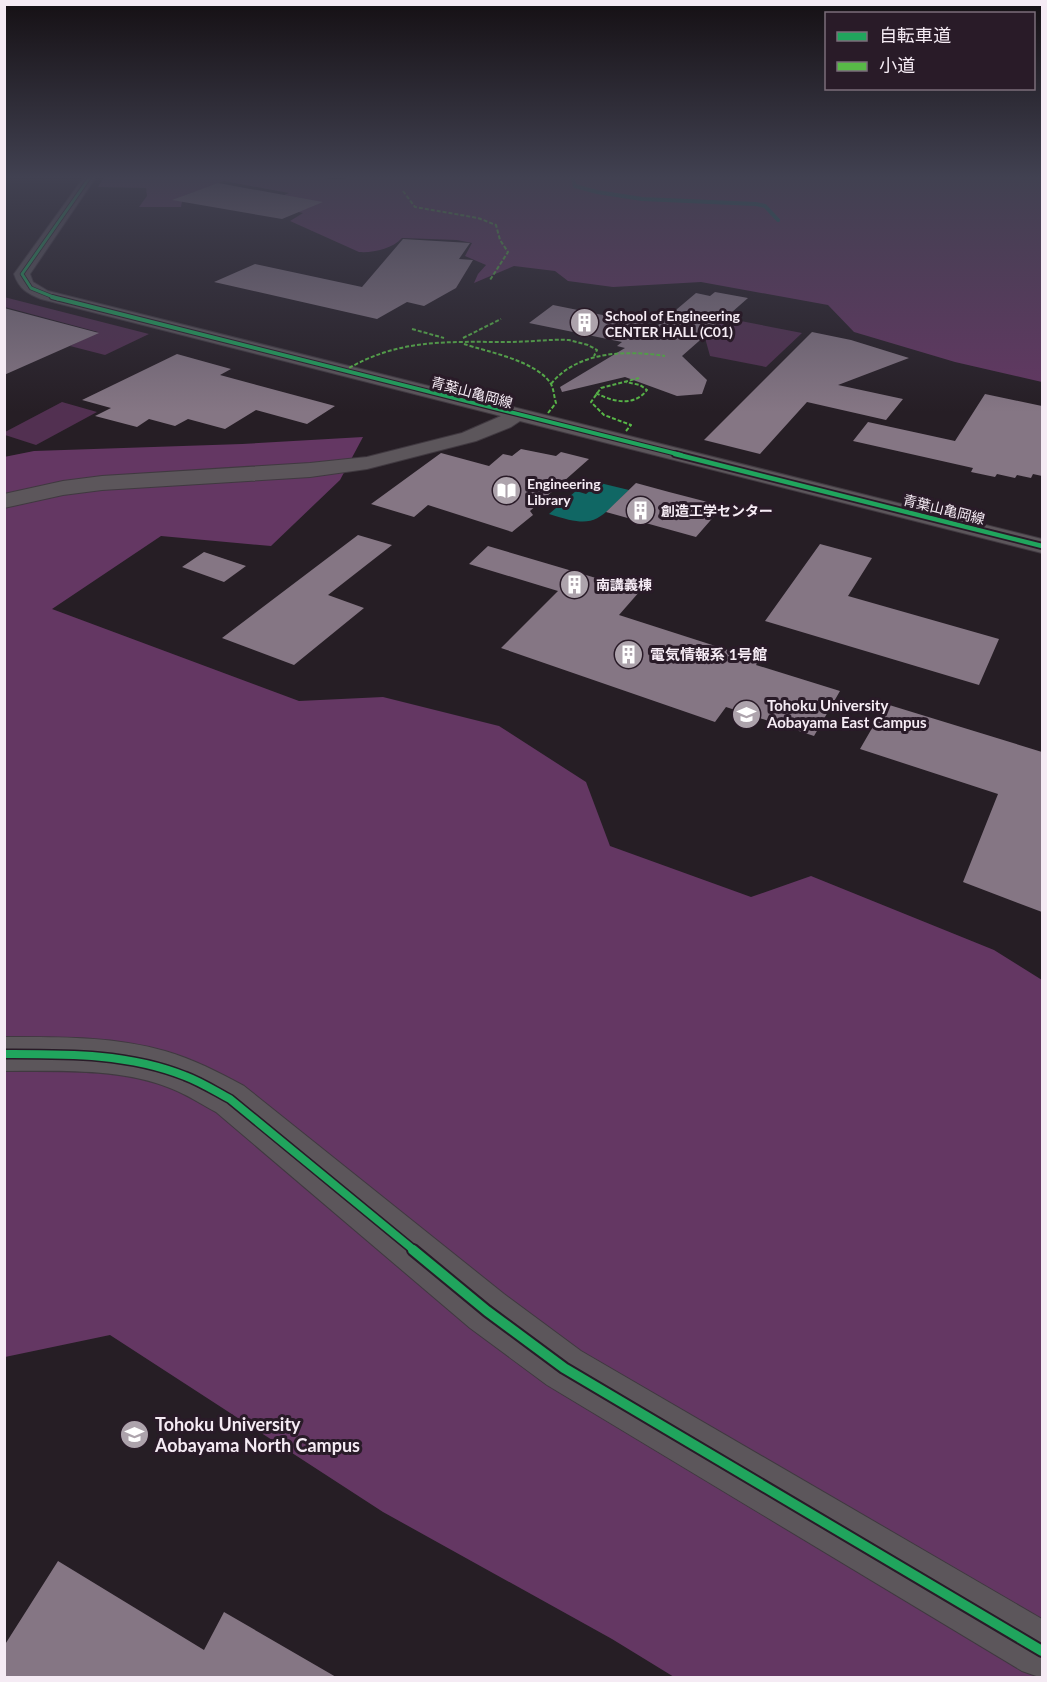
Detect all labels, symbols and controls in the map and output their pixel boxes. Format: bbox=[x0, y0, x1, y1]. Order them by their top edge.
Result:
legend bbox=[825, 12, 1035, 90]
text: 自転車道 bbox=[879, 24, 951, 46]
text: 小道 bbox=[879, 54, 915, 76]
building icon: School of Engineering CENTER HALL (C01) bbox=[568, 307, 600, 339]
place label: School of Engineering CENTER HALL (C01) bbox=[605, 307, 741, 340]
street label: 青葉山亀岡線 bbox=[429, 373, 515, 411]
library icon: Engineering Library bbox=[490, 475, 522, 507]
place label: Engineering Library bbox=[527, 475, 601, 508]
street label: 青葉山亀岡線 bbox=[901, 491, 987, 527]
building icon: 創造工学センター bbox=[624, 494, 656, 526]
place label: 創造工学センター bbox=[661, 502, 773, 519]
building icon: 南講義棟 bbox=[559, 568, 591, 600]
place label: 南講義棟 bbox=[596, 576, 652, 593]
building icon: 電気情報系 1号館 bbox=[613, 638, 645, 670]
place label: 電気情報系 1号館 bbox=[650, 645, 767, 663]
place label: Tohoku University Aobayama East Campus bbox=[766, 696, 927, 731]
school or university icon: Tohoku University Aobayama East Campus bbox=[730, 698, 762, 730]
place label: Tohoku University Aobayama North Campus bbox=[154, 1413, 360, 1456]
school or university icon: Tohoku University Aobayama North Campus bbox=[118, 1418, 150, 1450]

